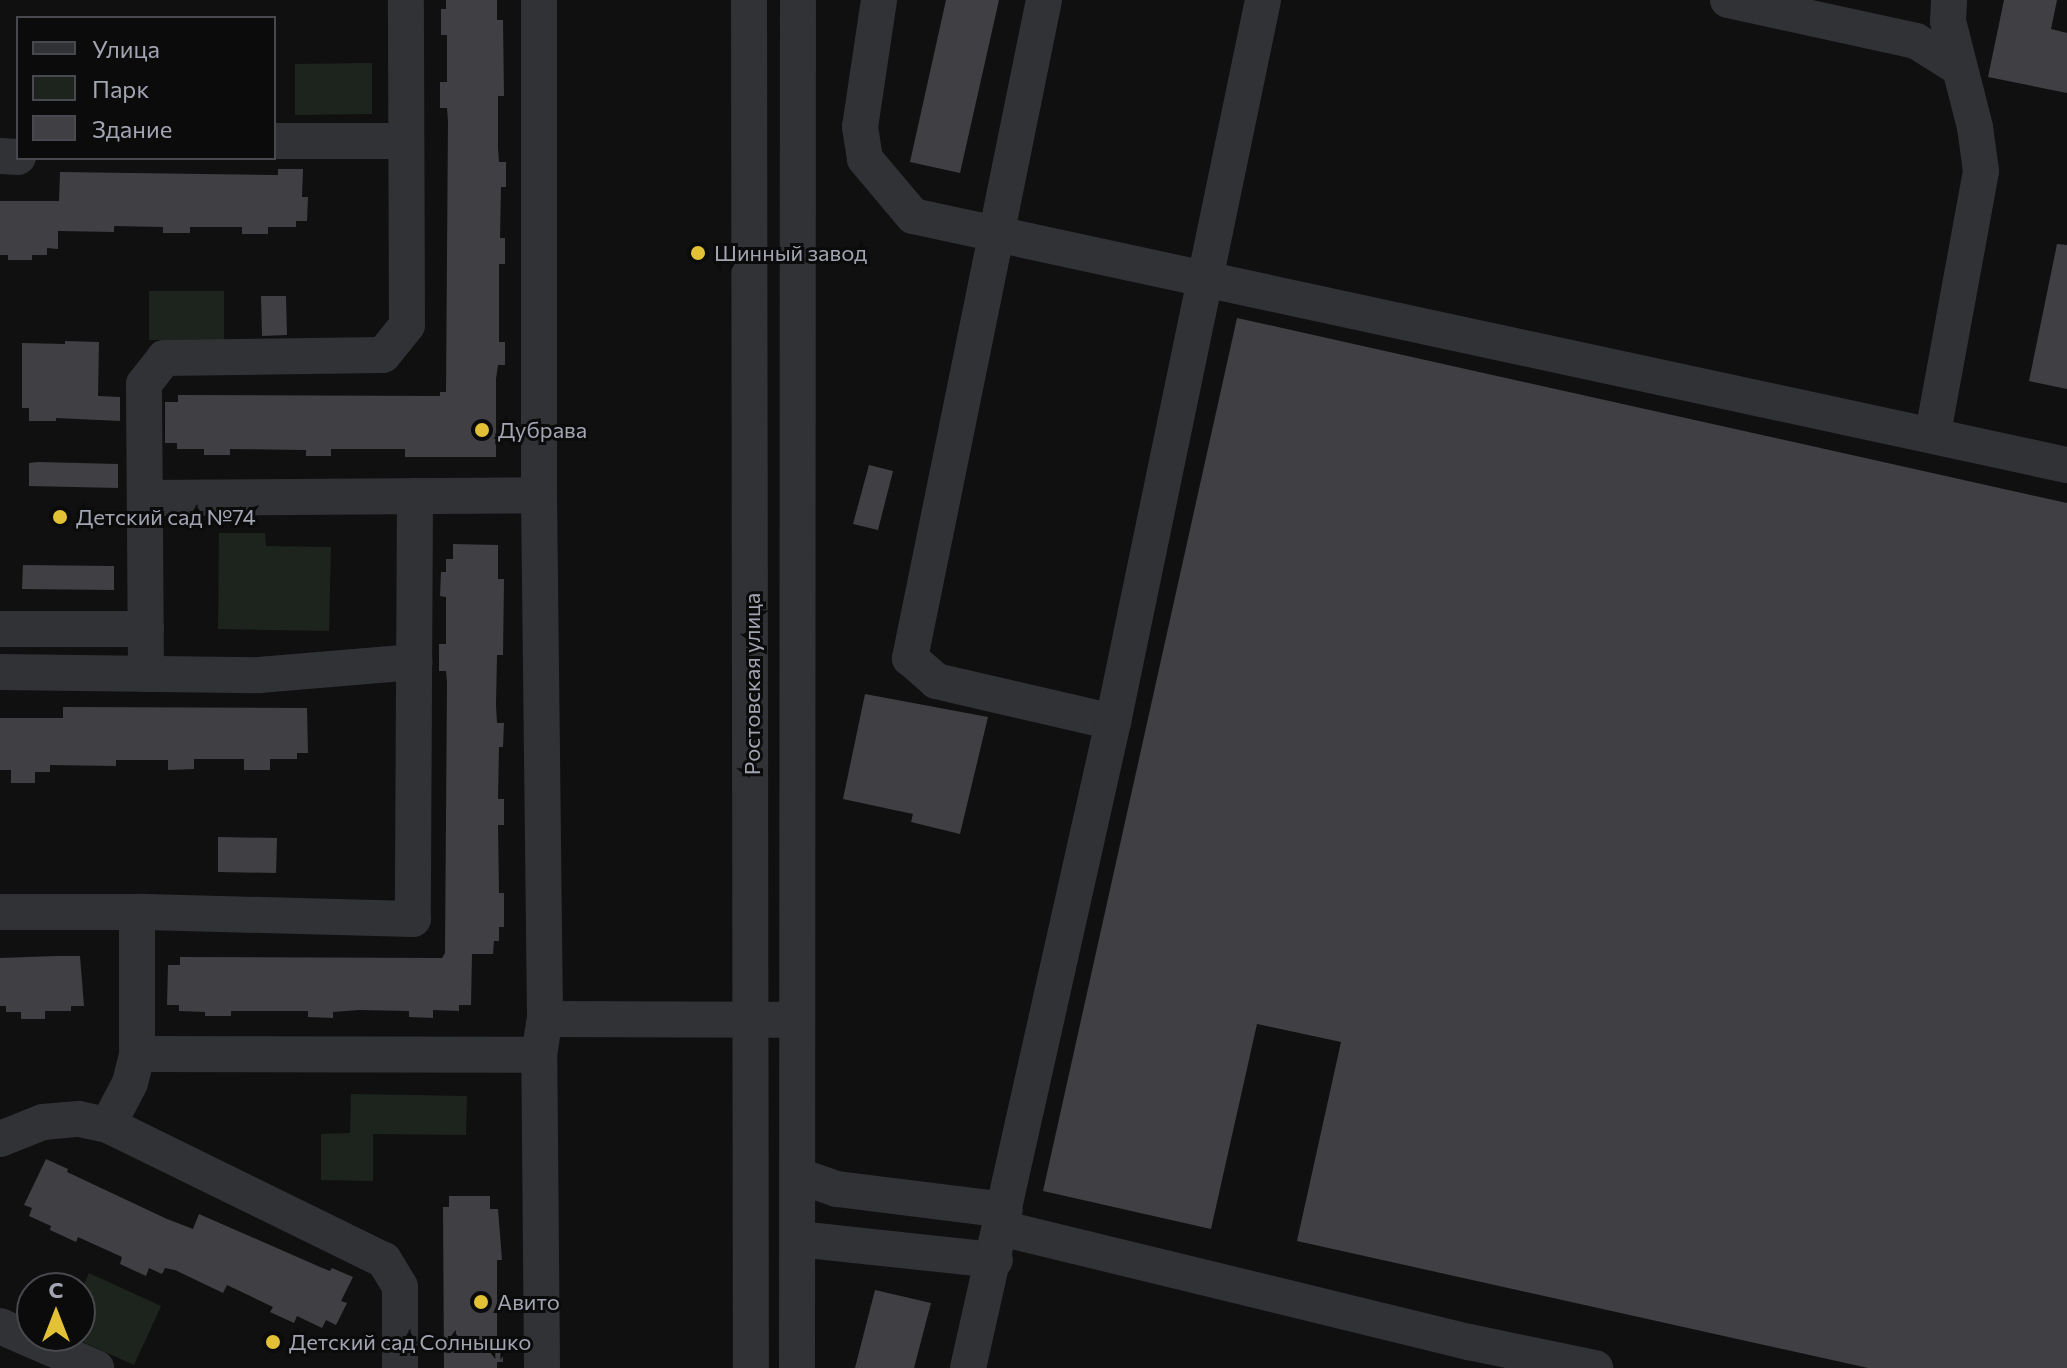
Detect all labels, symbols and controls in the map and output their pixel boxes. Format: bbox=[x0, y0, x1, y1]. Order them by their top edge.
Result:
legend bbox=[16, 16, 276, 160]
text: Улица bbox=[92, 34, 160, 63]
text: Парк bbox=[92, 74, 149, 103]
text: Здание bbox=[92, 114, 172, 143]
place label: Шинный завод bbox=[714, 240, 867, 266]
marker: Шинный завод bbox=[689, 244, 707, 262]
place label: Дубрава bbox=[498, 417, 587, 443]
marker: Дубрава bbox=[473, 421, 491, 439]
place label: Детский сад №74 bbox=[76, 504, 256, 530]
marker: Детский сад №74 bbox=[51, 508, 69, 526]
street label: Ростовская улица bbox=[739, 593, 765, 775]
north arrow bbox=[16, 1272, 96, 1352]
text: С bbox=[48, 1276, 64, 1303]
place label: Авито bbox=[497, 1289, 560, 1315]
marker: Авито bbox=[472, 1293, 490, 1311]
place label: Детский сад Солнышко bbox=[289, 1329, 531, 1355]
marker: Детский сад Солнышко bbox=[264, 1333, 282, 1351]

